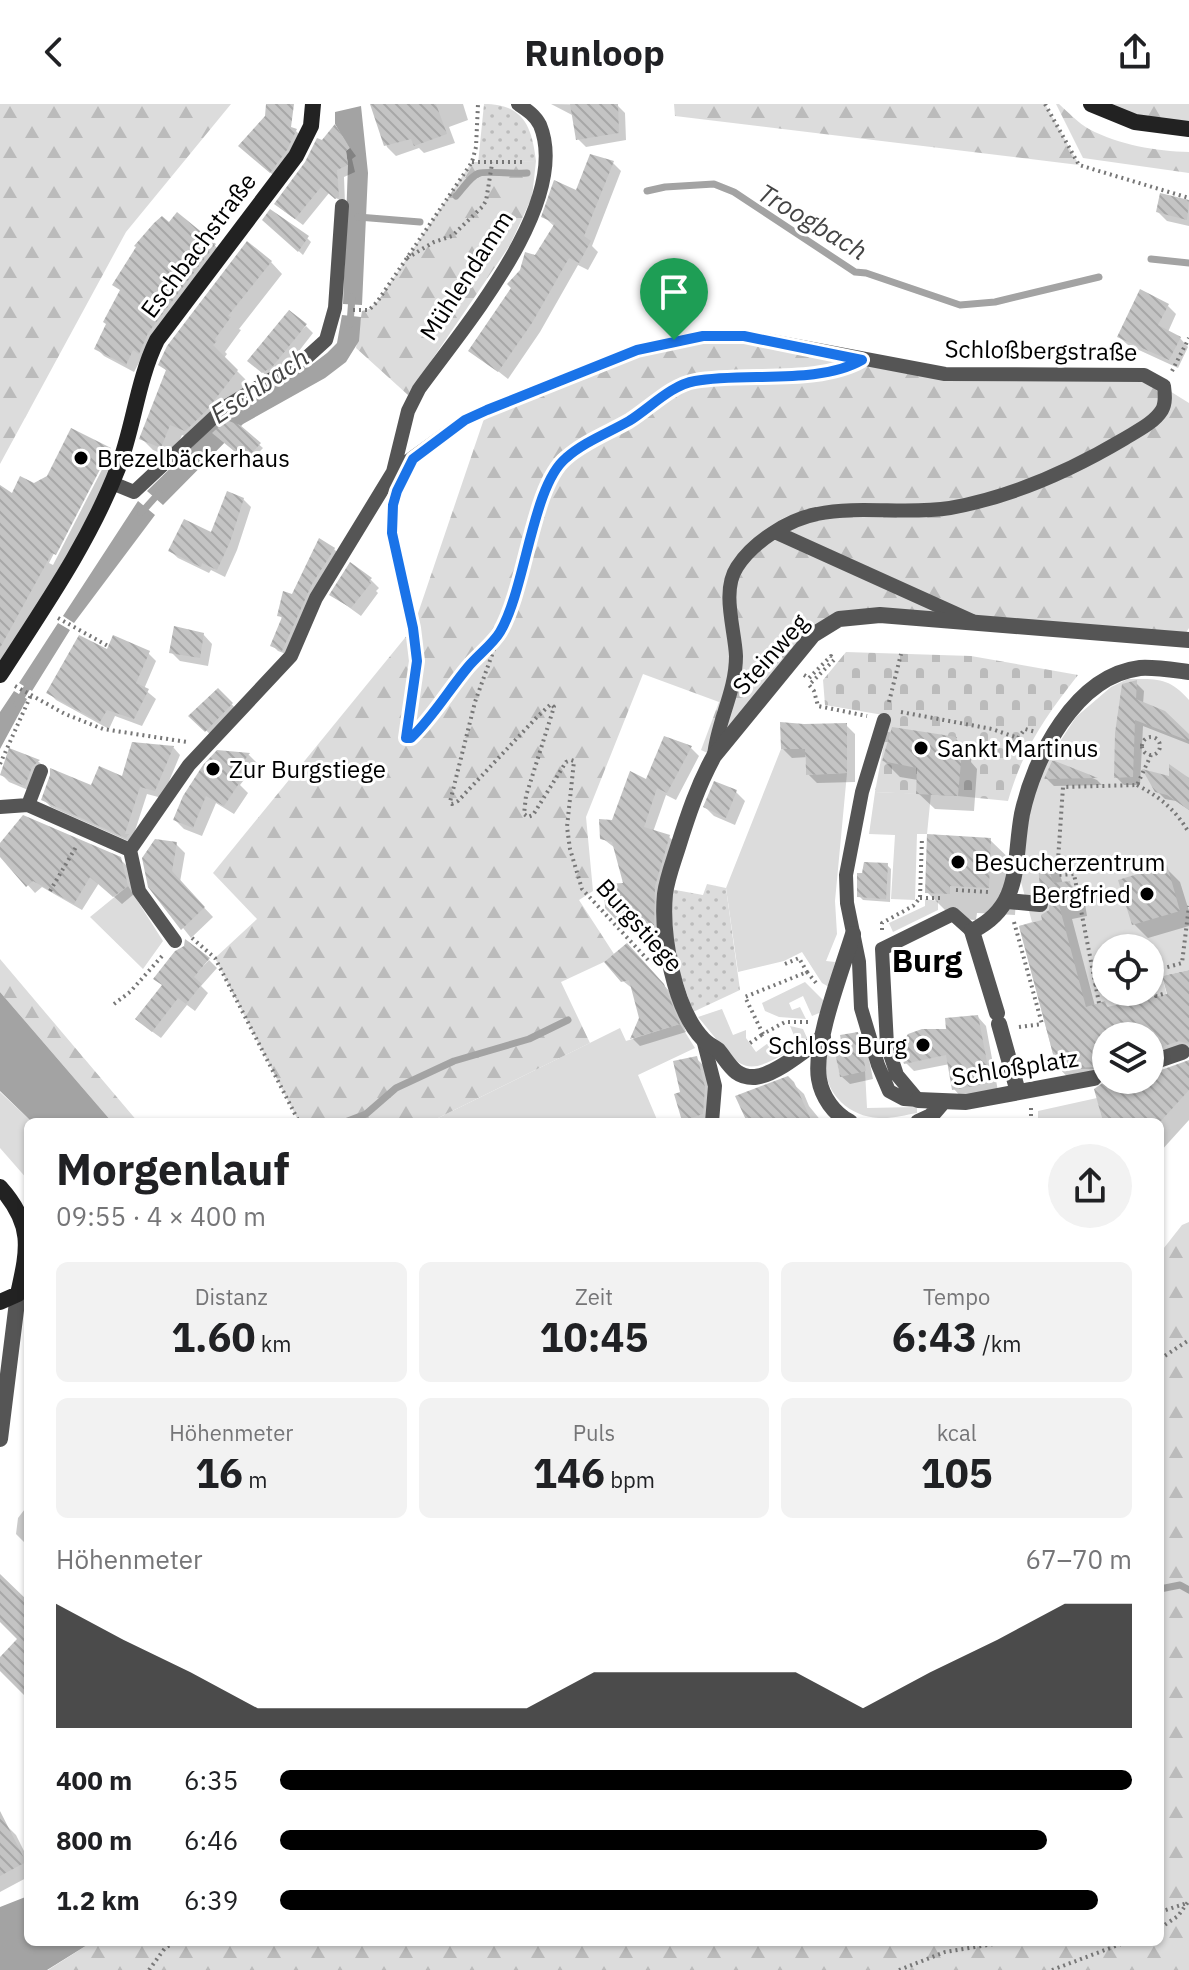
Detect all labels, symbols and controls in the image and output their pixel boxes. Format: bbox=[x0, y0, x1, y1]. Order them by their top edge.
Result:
text: Runloop bbox=[524, 29, 665, 76]
icon: back bbox=[32, 30, 76, 74]
icon: share bbox=[1113, 30, 1157, 74]
street label: Eschbachstraße bbox=[133, 166, 263, 324]
water label: Troogbach bbox=[752, 175, 874, 267]
street label: Mühlendamm bbox=[412, 204, 520, 346]
pin bbox=[640, 258, 708, 340]
icon: arrive bbox=[652, 270, 696, 314]
street label: Schloßbergstraße bbox=[944, 332, 1138, 368]
water label: Eschbach bbox=[203, 340, 315, 430]
place label: Brezelbäckerhaus bbox=[97, 442, 290, 474]
marker: Brezelbäckerhaus bbox=[72, 449, 90, 467]
street label: Steinweg bbox=[725, 606, 815, 702]
place label: Sankt Martinus bbox=[937, 732, 1098, 764]
marker: Sankt Martinus bbox=[912, 739, 930, 757]
place label: Zur Burgstiege bbox=[229, 753, 386, 785]
marker: Zur Burgstiege bbox=[204, 760, 222, 778]
place label: Besucherzentrum bbox=[974, 846, 1165, 878]
marker: Besucherzentrum bbox=[949, 853, 967, 871]
street label: Burgstiege bbox=[590, 872, 690, 978]
place label: Bergfried bbox=[1032, 878, 1131, 910]
marker: Bergfried bbox=[1138, 885, 1156, 903]
map controls bbox=[1092, 934, 1164, 1094]
button: locate bbox=[1092, 934, 1164, 1006]
district label: Burg bbox=[892, 939, 963, 981]
button: layers bbox=[1092, 1022, 1164, 1094]
place label: Schloss Burg bbox=[768, 1029, 907, 1061]
marker: Schloss Burg bbox=[914, 1036, 932, 1054]
street label: Schloßplatz bbox=[949, 1041, 1081, 1093]
text: Morgenlauf bbox=[56, 1140, 289, 1197]
button: share bbox=[1048, 1144, 1132, 1228]
text: 09:55 · 4 × 400 m bbox=[56, 1199, 266, 1233]
text: Distanz bbox=[195, 1282, 268, 1311]
text: Zeit bbox=[575, 1282, 613, 1311]
text: Tempo bbox=[923, 1282, 990, 1311]
text: 1.60 bbox=[171, 1311, 256, 1363]
text: 10:45 bbox=[539, 1311, 649, 1363]
text: 6:43 bbox=[892, 1311, 977, 1363]
text: km bbox=[256, 1329, 292, 1358]
text: /km bbox=[977, 1329, 1021, 1358]
text: Höhenmeter bbox=[169, 1418, 293, 1447]
text: Puls bbox=[573, 1418, 615, 1447]
text: kcal bbox=[937, 1418, 977, 1447]
text: 16 bbox=[195, 1447, 243, 1499]
text: 146 bbox=[533, 1447, 605, 1499]
text: 105 bbox=[921, 1447, 993, 1499]
text: m bbox=[243, 1465, 268, 1494]
text: bpm bbox=[605, 1465, 655, 1494]
text: Höhenmeter bbox=[56, 1542, 203, 1576]
text: 67–70 m bbox=[1025, 1542, 1132, 1576]
text: 400 m bbox=[56, 1763, 132, 1797]
text: 6:35 bbox=[184, 1763, 238, 1797]
text: 800 m bbox=[56, 1823, 132, 1857]
text: 6:46 bbox=[184, 1823, 238, 1857]
text: 1.2 km bbox=[56, 1883, 140, 1917]
text: 6:39 bbox=[184, 1883, 238, 1917]

